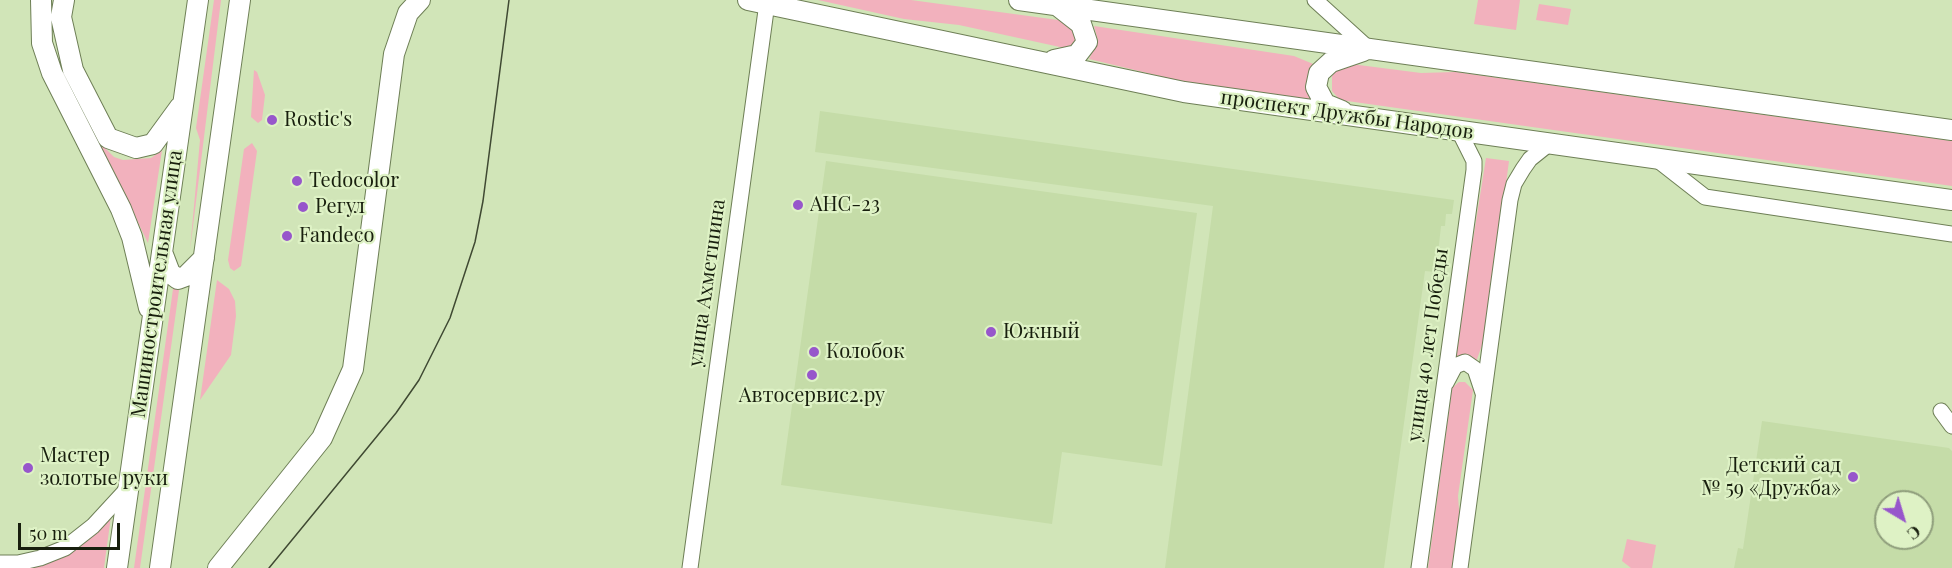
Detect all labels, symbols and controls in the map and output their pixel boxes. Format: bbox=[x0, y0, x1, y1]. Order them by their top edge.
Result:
street label: проспект Дружбы Народов bbox=[1219, 85, 1475, 145]
place label: Rostic's bbox=[284, 108, 352, 132]
marker: Rostic's bbox=[265, 113, 279, 127]
street label: Машиностроительная улица bbox=[126, 149, 188, 419]
place label: Tedocolor bbox=[309, 169, 399, 193]
marker: Tedocolor bbox=[290, 174, 304, 188]
place label: АНС-23 bbox=[810, 193, 880, 217]
place label: Регул bbox=[315, 195, 365, 219]
street label: улица Ахметшина bbox=[683, 198, 731, 368]
marker: АНС-23 bbox=[791, 198, 805, 212]
marker: Регул bbox=[296, 200, 310, 214]
place label: Fandeco bbox=[299, 224, 374, 248]
marker: Fandeco bbox=[280, 229, 294, 243]
street label: улица 40 лет Победы bbox=[1403, 247, 1453, 443]
place label: Южный bbox=[1003, 320, 1080, 344]
marker: Южный bbox=[984, 325, 998, 339]
place label: Колобок bbox=[826, 340, 905, 364]
marker: Колобок bbox=[807, 345, 821, 359]
marker: Автосервис2.ру bbox=[805, 368, 819, 382]
place label: Автосервис2.ру bbox=[739, 384, 885, 408]
place label: Мастер золотые руки bbox=[40, 444, 168, 491]
place label: Детский сад № 59 «Дружба» bbox=[1701, 454, 1841, 501]
marker: Мастер золотые руки bbox=[21, 461, 35, 475]
marker: Детский сад № 59 «Дружба» bbox=[1846, 470, 1860, 484]
north arrow bbox=[1874, 490, 1934, 550]
scale bar bbox=[21, 511, 123, 549]
text: 50 m bbox=[29, 521, 68, 545]
text: С bbox=[1903, 521, 1925, 545]

